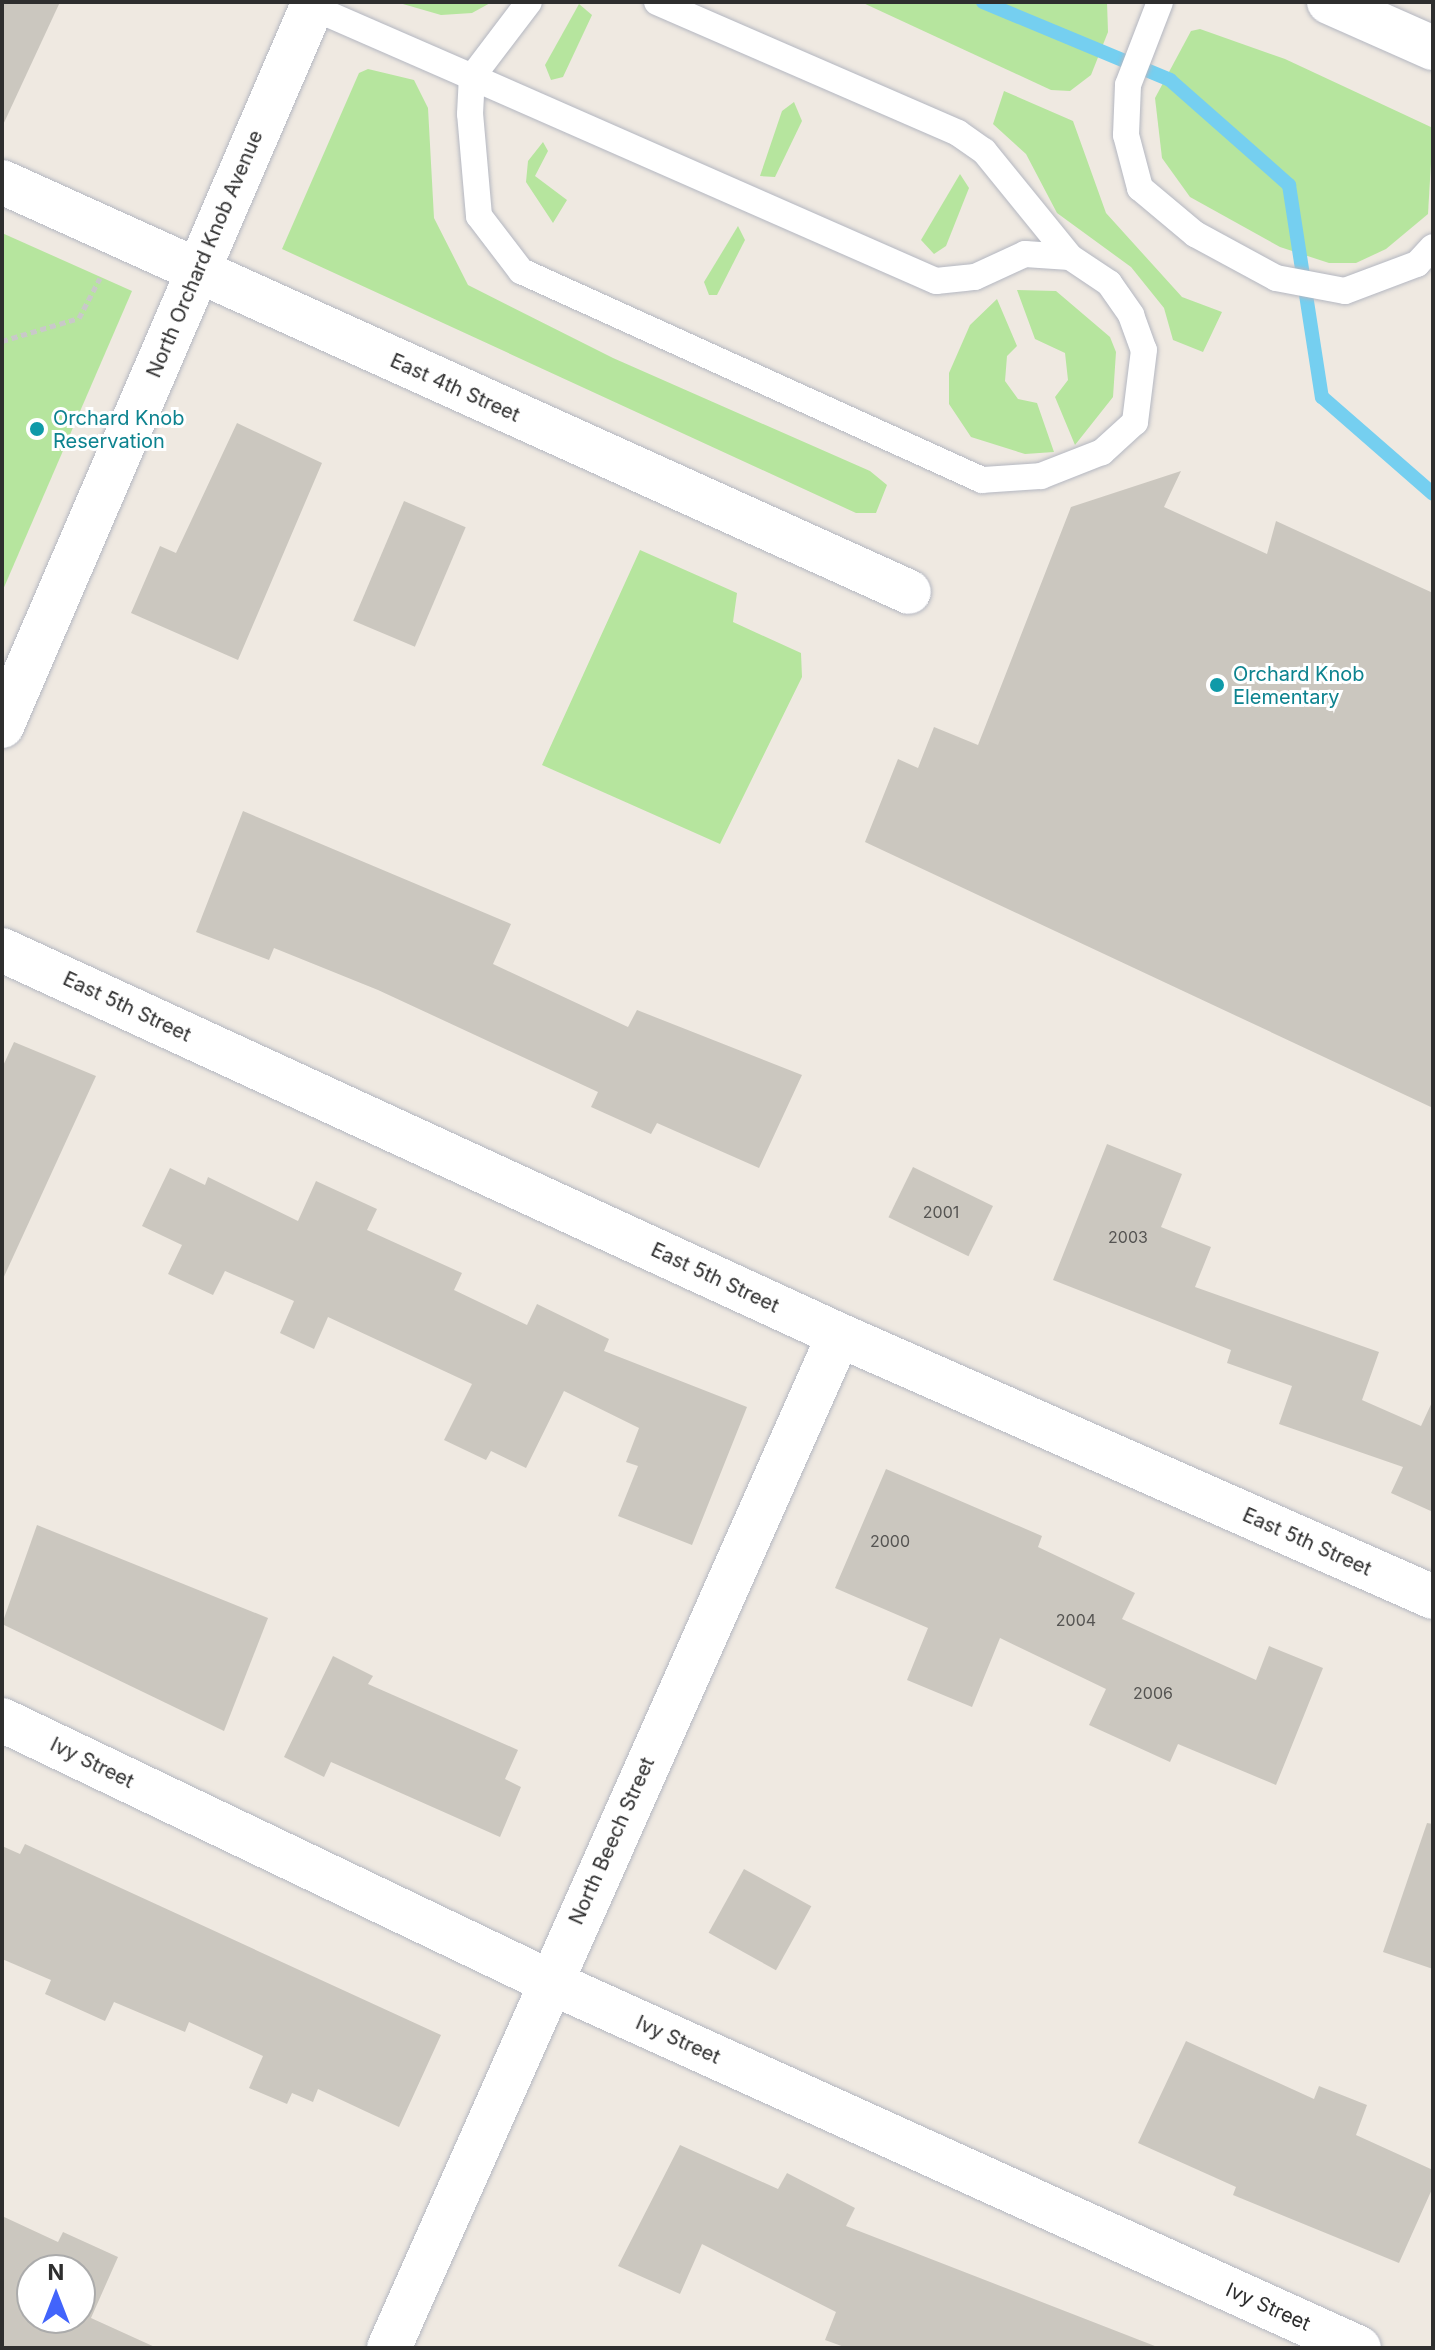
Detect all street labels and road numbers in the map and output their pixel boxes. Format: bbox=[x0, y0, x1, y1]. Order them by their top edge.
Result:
street label: North Orchard Knob Avenue bbox=[142, 127, 268, 381]
street label: East 4th Street bbox=[386, 349, 524, 427]
street label: East 5th Street bbox=[59, 967, 195, 1047]
street label: East 5th Street bbox=[647, 1238, 783, 1318]
street label: East 5th Street bbox=[1239, 1503, 1375, 1581]
street label: Ivy Street bbox=[46, 1732, 138, 1794]
street label: North Beech Street bbox=[564, 1754, 660, 1928]
street label: Ivy Street bbox=[632, 2011, 724, 2069]
street label: Ivy Street bbox=[1222, 2278, 1314, 2336]

